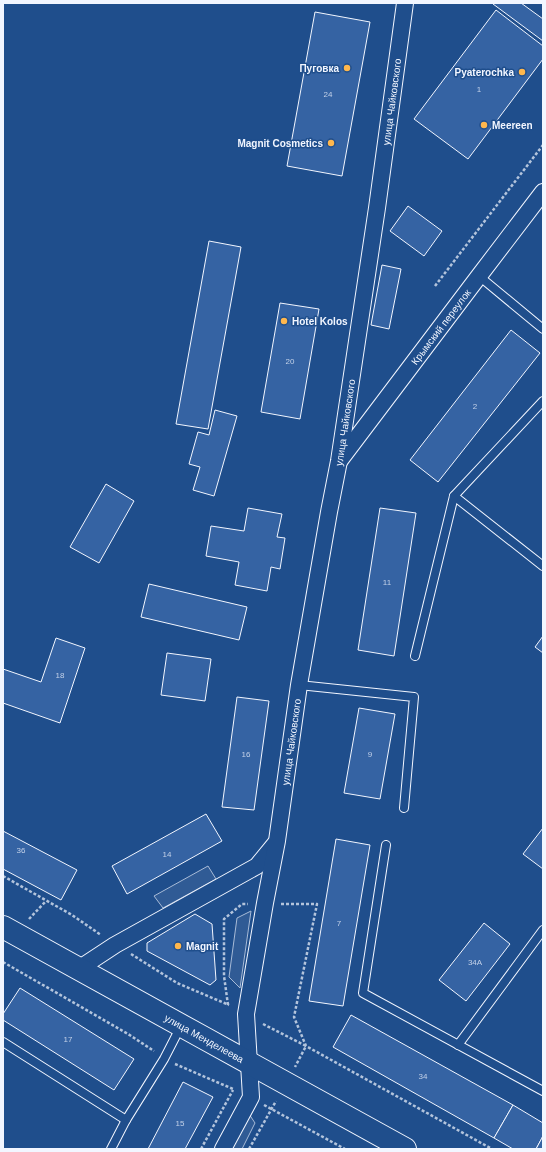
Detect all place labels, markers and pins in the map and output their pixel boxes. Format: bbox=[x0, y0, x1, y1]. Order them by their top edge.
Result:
place label: Пуговка bbox=[299, 63, 339, 74]
marker: Пуговка bbox=[342, 63, 352, 73]
place label: Pyaterochka bbox=[455, 67, 514, 78]
marker: Pyaterochka bbox=[517, 67, 527, 77]
marker: Meereen bbox=[479, 120, 489, 130]
place label: Meereen bbox=[492, 120, 533, 131]
place label: Magnit Cosmetics bbox=[237, 138, 323, 149]
marker: Magnit Cosmetics bbox=[326, 138, 336, 148]
marker: Hotel Kolos bbox=[279, 316, 289, 326]
place label: Hotel Kolos bbox=[292, 316, 348, 327]
marker: Magnit bbox=[173, 941, 183, 951]
place label: Magnit bbox=[186, 941, 219, 952]

